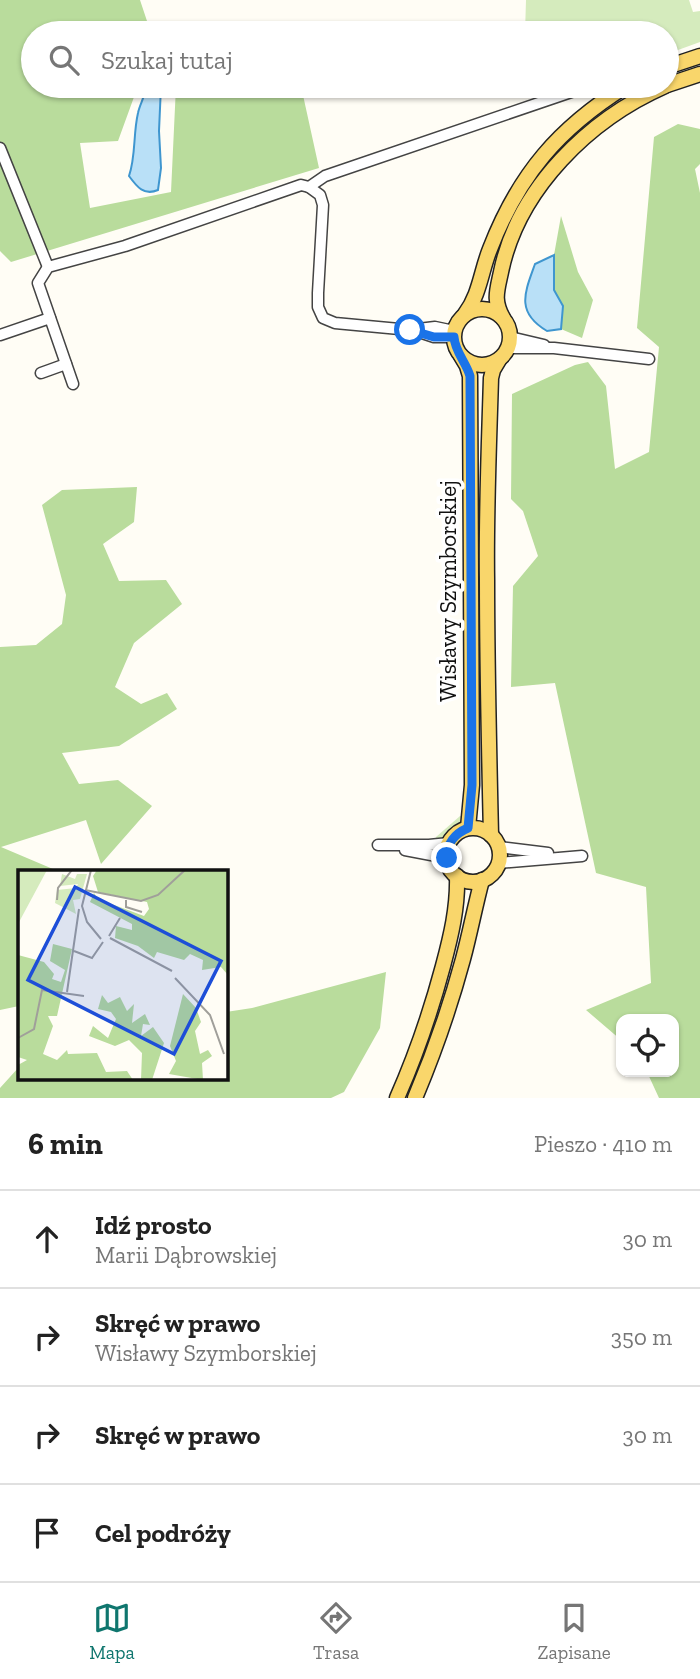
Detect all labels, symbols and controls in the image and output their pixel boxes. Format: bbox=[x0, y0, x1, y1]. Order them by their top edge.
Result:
search box bbox=[21, 21, 679, 98]
icon: search bbox=[45, 41, 83, 79]
text: Szukaj tutaj bbox=[101, 44, 233, 76]
route start bbox=[394, 314, 425, 345]
street label: Wisławy Szymborskiej bbox=[434, 480, 462, 702]
route end bbox=[431, 842, 462, 873]
inset map bbox=[18, 870, 228, 1080]
map controls bbox=[616, 1014, 679, 1077]
button: locate bbox=[616, 1014, 679, 1077]
text: 6 min bbox=[28, 1126, 103, 1162]
text: Pieszo · 410 m bbox=[534, 1130, 672, 1158]
text: Idź prosto bbox=[95, 1209, 212, 1241]
icon: ahead bbox=[28, 1220, 66, 1258]
text: 30 m bbox=[622, 1225, 672, 1253]
text: Marii Dąbrowskiej bbox=[95, 1241, 277, 1269]
text: Skręć w prawo bbox=[95, 1307, 260, 1339]
icon: right bbox=[28, 1318, 66, 1356]
text: 350 m bbox=[611, 1323, 672, 1351]
text: Wisławy Szymborskiej bbox=[95, 1339, 317, 1367]
icon: right bbox=[28, 1416, 66, 1454]
text: Skręć w prawo bbox=[95, 1419, 260, 1451]
text: 30 m bbox=[622, 1421, 672, 1449]
icon: arrive bbox=[28, 1514, 66, 1552]
text: Cel podróży bbox=[95, 1517, 231, 1549]
tab: Mapa bbox=[89, 1599, 135, 1664]
tab: Trasa bbox=[313, 1599, 359, 1664]
tab: Zapisane bbox=[538, 1599, 611, 1664]

